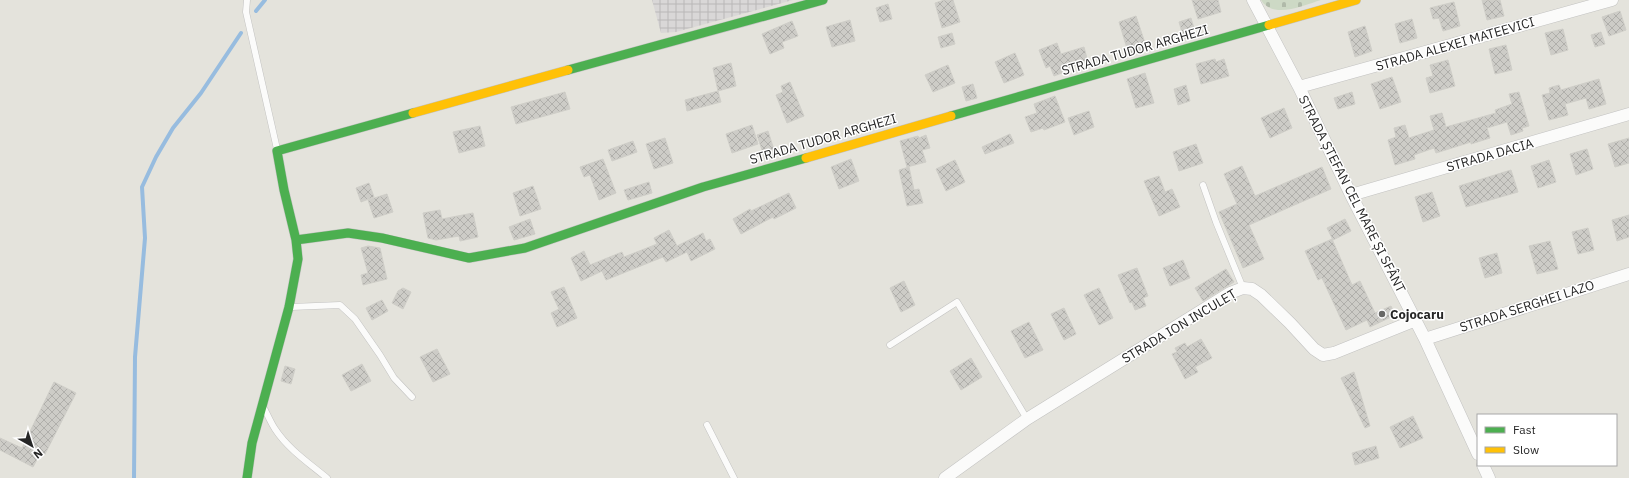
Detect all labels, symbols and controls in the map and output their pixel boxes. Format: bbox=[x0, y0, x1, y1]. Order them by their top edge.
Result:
street label: STRADA ALEXEI MATEEVICI bbox=[1374, 13, 1536, 75]
street label: STRADA TUDOR ARGHEZI bbox=[1060, 21, 1210, 79]
street label: STRADA ȘTEFAN CEL MARE ȘI SFÂNT bbox=[1295, 92, 1410, 296]
street label: STRADA TUDOR ARGHEZI bbox=[748, 110, 898, 168]
street label: STRADA DACIA bbox=[1445, 134, 1536, 176]
street label: STRADA SERGHEI LAZO bbox=[1458, 276, 1596, 336]
street label: STRADA ION INCULEȚ bbox=[1119, 285, 1240, 367]
place label: Cojocaru bbox=[1390, 306, 1444, 323]
marker: Cojocaru bbox=[1377, 309, 1387, 319]
legend bbox=[1477, 414, 1617, 466]
text: Fast bbox=[1513, 422, 1536, 437]
north arrow bbox=[12, 426, 52, 466]
text: Slow bbox=[1513, 442, 1539, 457]
text: N bbox=[31, 446, 46, 462]

